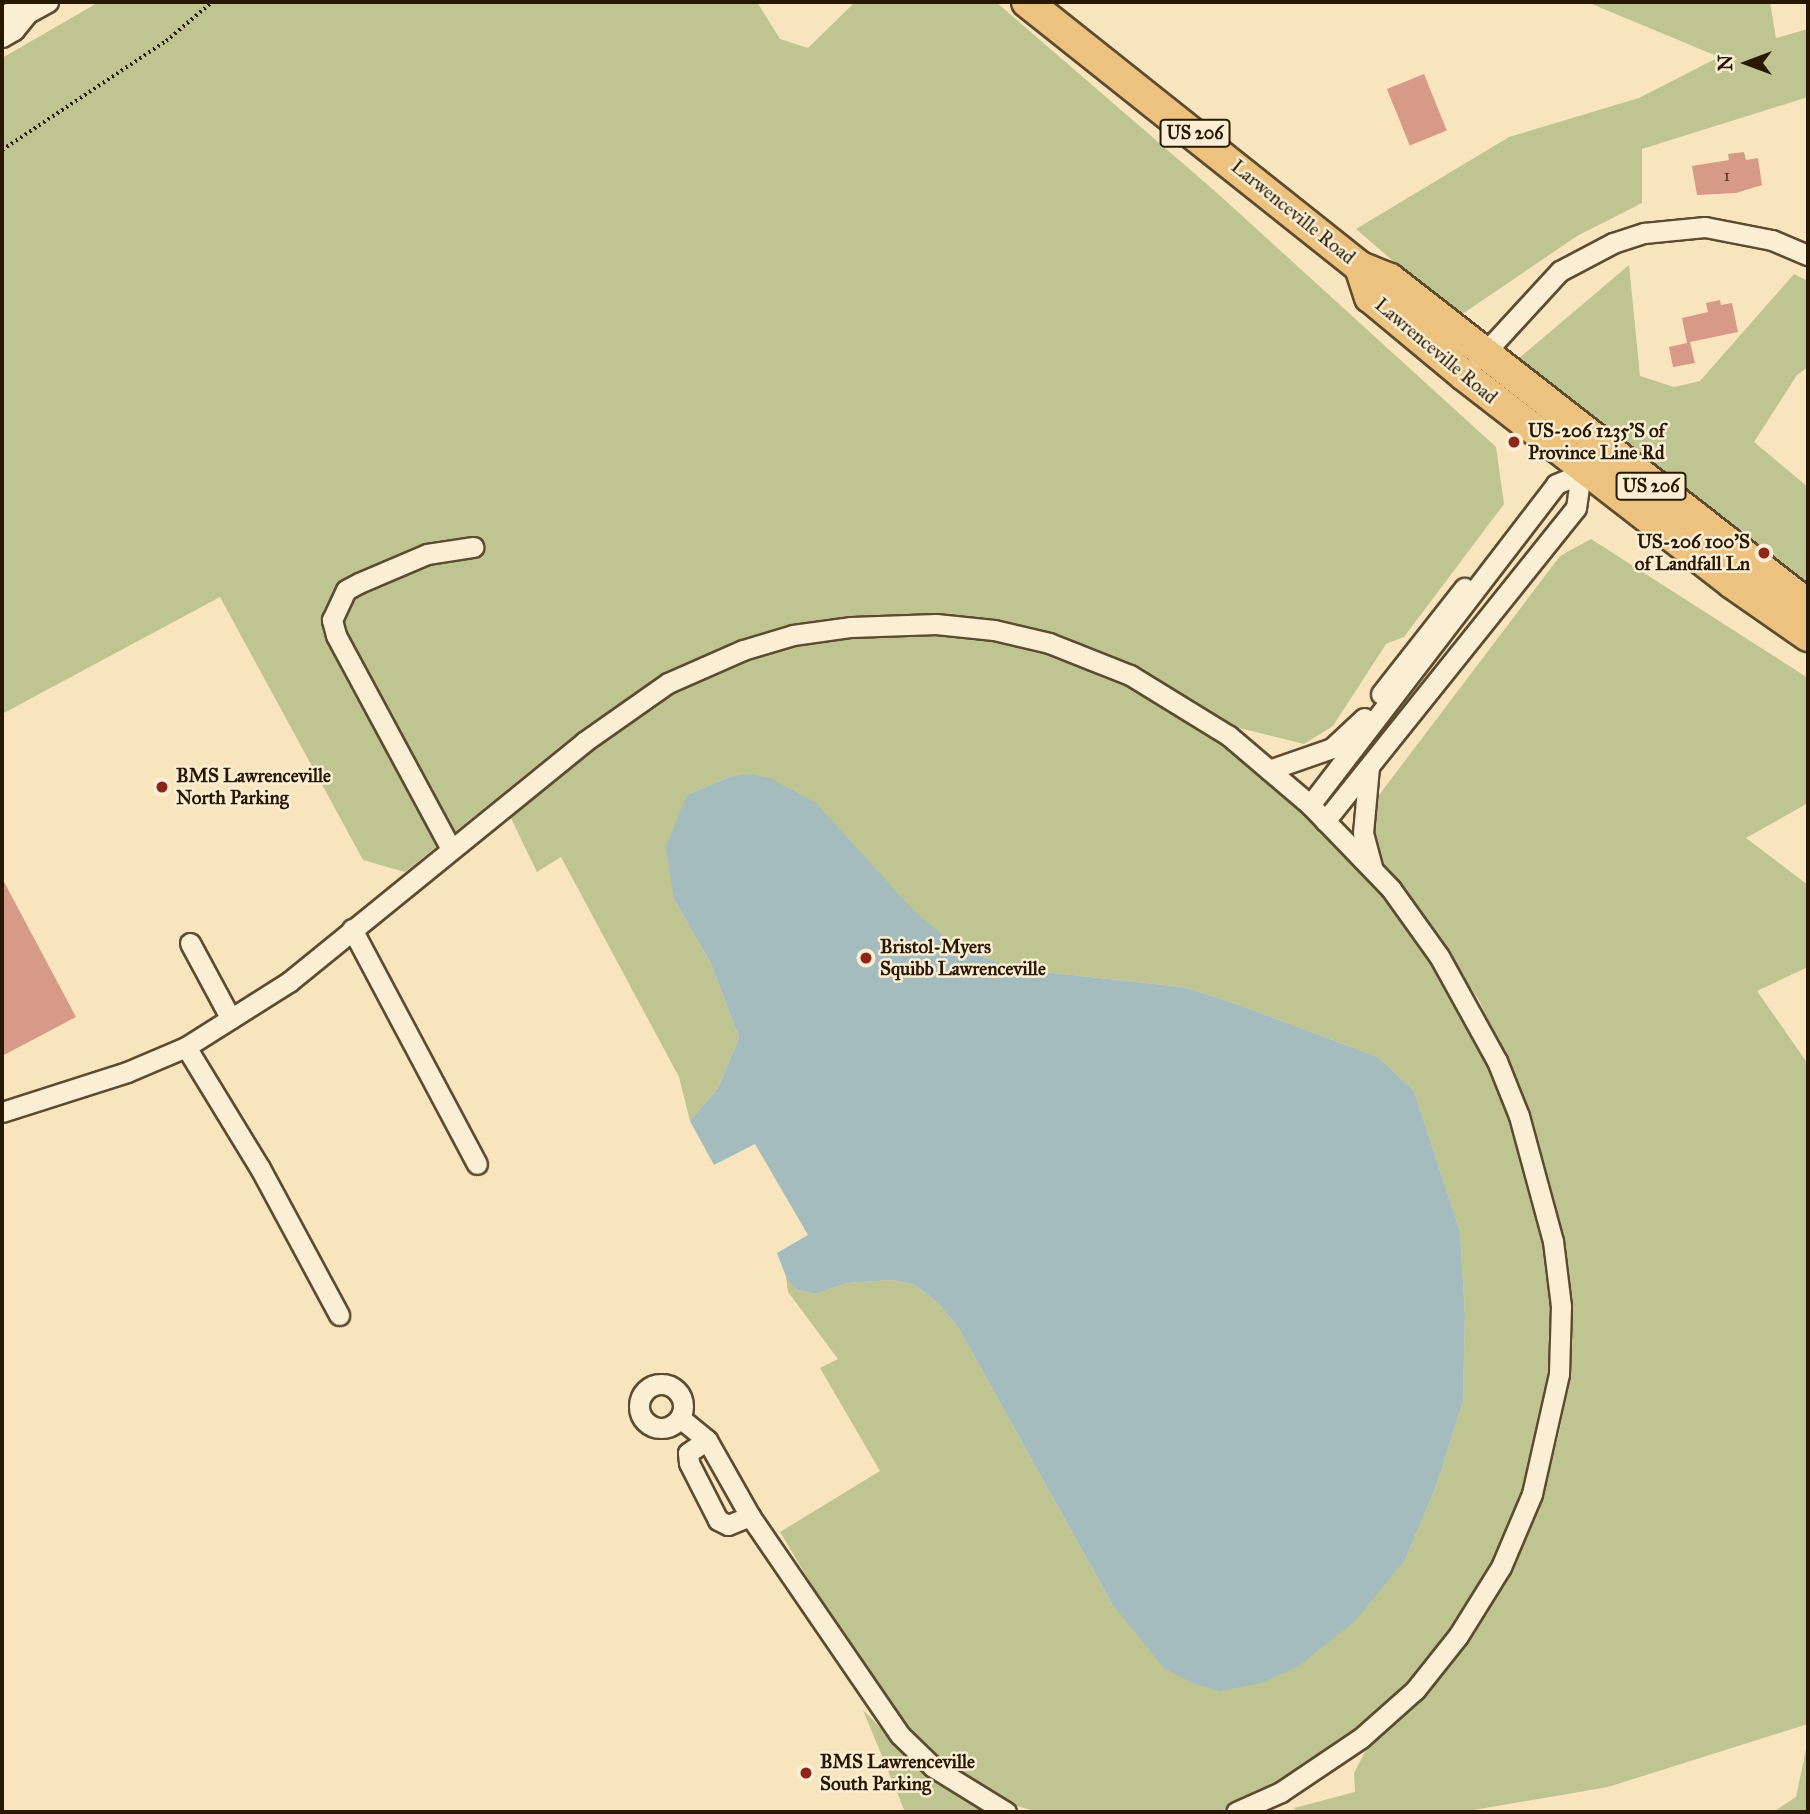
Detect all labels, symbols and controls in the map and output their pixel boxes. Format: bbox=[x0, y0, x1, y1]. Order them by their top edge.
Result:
north arrow bbox=[1712, 28, 1782, 98]
text: N bbox=[1714, 55, 1737, 71]
road number: US 206 bbox=[1158, 118, 1232, 148]
street label: Larwenceville Road bbox=[1226, 155, 1360, 269]
house number: 1 bbox=[1724, 166, 1730, 186]
street label: Lawrenceville Road bbox=[1370, 293, 1502, 409]
place label: US-206 1235'S of Province Line Rd bbox=[1528, 420, 1665, 464]
marker: US-206 1235'S of Province Line Rd bbox=[1506, 434, 1522, 450]
road number: US 206 bbox=[1614, 472, 1688, 500]
place label: US-206 100'S of Landfall Ln bbox=[1635, 531, 1750, 575]
marker: US-206 100'S of Landfall Ln bbox=[1756, 545, 1772, 561]
place label: BMS Lawrenceville North Parking bbox=[176, 765, 331, 809]
marker: BMS Lawrenceville North Parking bbox=[154, 779, 170, 795]
place label: Bristol-Myers Squibb Lawrenceville bbox=[880, 936, 1046, 980]
marker: Bristol-Myers Squibb Lawrenceville bbox=[858, 950, 874, 966]
place label: BMS Lawrenceville South Parking bbox=[820, 1751, 975, 1795]
marker: BMS Lawrenceville South Parking bbox=[798, 1765, 814, 1781]

